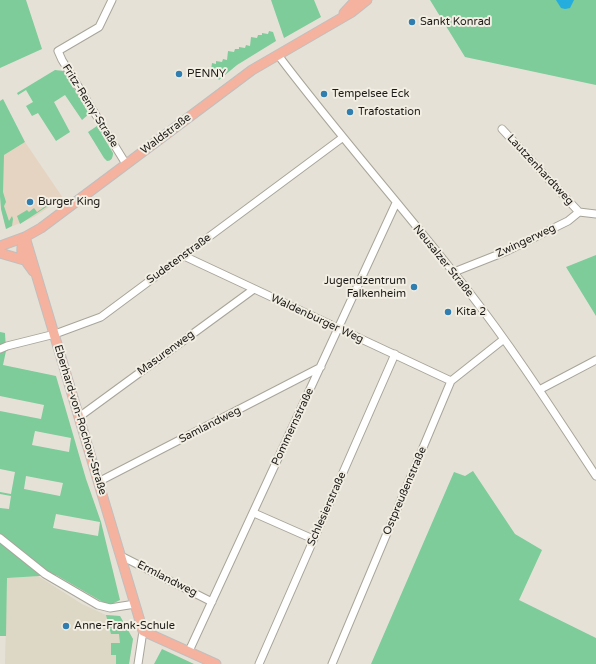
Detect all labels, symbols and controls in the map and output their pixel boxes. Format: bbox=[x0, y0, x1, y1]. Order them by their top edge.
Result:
place label: Sankt Konrad bbox=[420, 15, 491, 29]
marker: Sankt Konrad bbox=[407, 17, 417, 27]
street label: Fritz-Remy-Straße bbox=[59, 62, 121, 150]
place label: PENNY bbox=[187, 67, 226, 81]
marker: PENNY bbox=[174, 69, 184, 79]
place label: Tempelsee Eck bbox=[332, 87, 410, 101]
marker: Tempelsee Eck bbox=[319, 89, 329, 99]
place label: Trafostation bbox=[358, 105, 421, 119]
marker: Trafostation bbox=[345, 107, 355, 117]
street label: Waldstraße bbox=[138, 111, 194, 157]
street label: Lautzenhardtweg bbox=[504, 132, 576, 208]
place label: Burger King bbox=[38, 195, 100, 209]
marker: Burger King bbox=[25, 197, 35, 207]
street label: Zwingerweg bbox=[494, 221, 558, 261]
street label: Neusalzer Straße bbox=[410, 222, 476, 300]
street label: Sudetenstraße bbox=[144, 231, 214, 287]
place label: Jugendzentrum Falkenheim bbox=[324, 274, 406, 300]
marker: Jugendzentrum Falkenheim bbox=[409, 282, 419, 292]
street label: Waldenburger Weg bbox=[268, 292, 366, 346]
place label: Kita 2 bbox=[456, 305, 486, 319]
marker: Kita 2 bbox=[443, 307, 453, 317]
street label: Masurenweg bbox=[135, 328, 197, 378]
street label: Eberhard-von-Rochow-Straße bbox=[51, 343, 109, 497]
street label: Pommernstraße bbox=[269, 386, 317, 468]
street label: Samlandweg bbox=[177, 404, 243, 446]
street label: Ostpreußenstraße bbox=[380, 445, 430, 537]
street label: Schlesierstraße bbox=[305, 470, 349, 548]
street label: Ermlandweg bbox=[135, 558, 199, 600]
place label: Anne-Frank-Schule bbox=[74, 619, 175, 633]
marker: Anne-Frank-Schule bbox=[61, 621, 71, 631]

